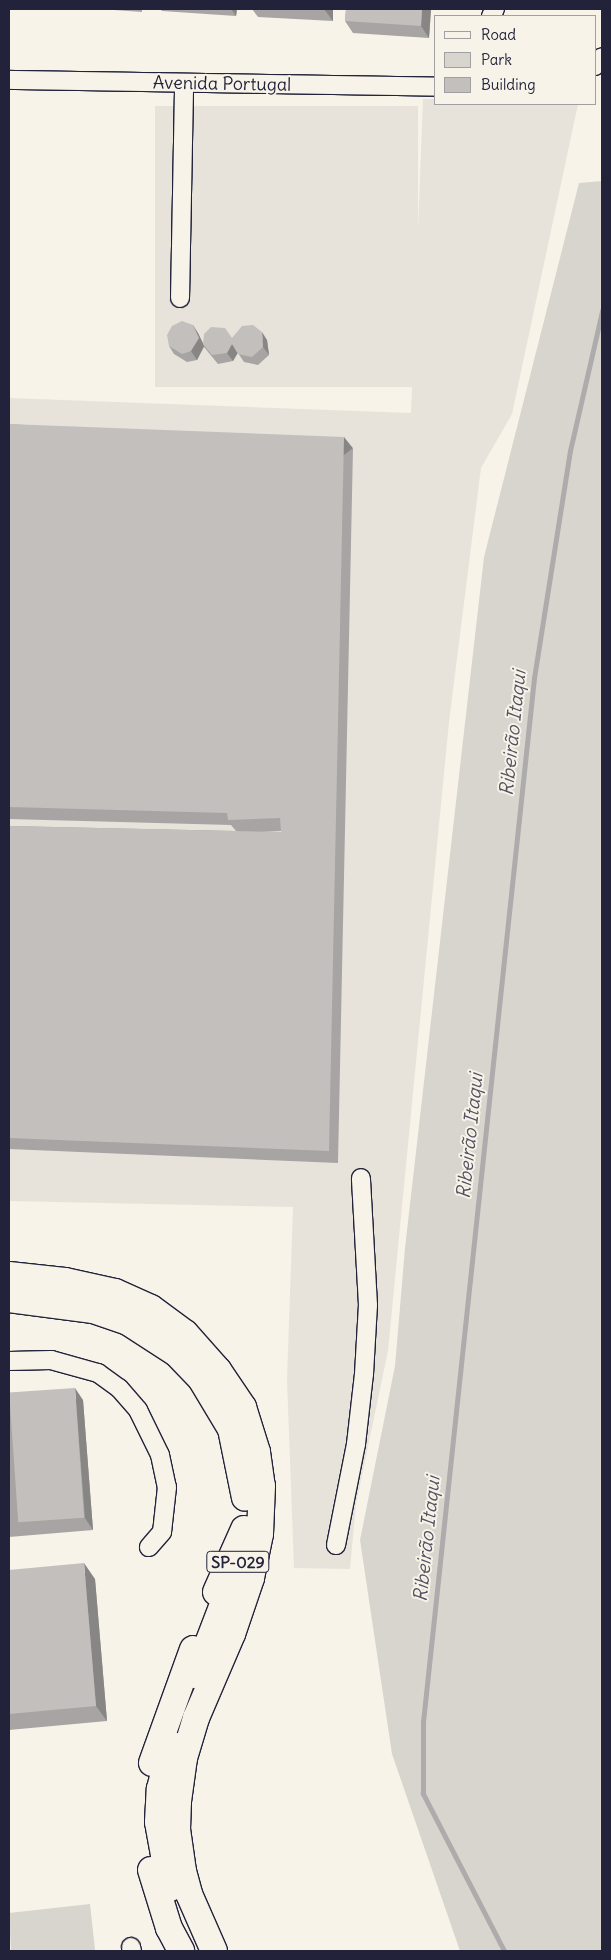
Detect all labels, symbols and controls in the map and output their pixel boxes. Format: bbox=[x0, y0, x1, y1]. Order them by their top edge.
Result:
legend bbox=[434, 15, 596, 105]
text: Road bbox=[481, 25, 516, 44]
text: Park bbox=[481, 50, 512, 69]
street label: Avenida Portugal bbox=[153, 72, 291, 96]
text: Building bbox=[481, 75, 536, 94]
water label: Ribeirão Itaqui bbox=[495, 669, 531, 797]
water label: Ribeirão Itaqui bbox=[452, 1072, 488, 1200]
water label: Ribeirão Itaqui bbox=[409, 1475, 445, 1603]
road number: SP-029 bbox=[206, 1548, 270, 1575]

